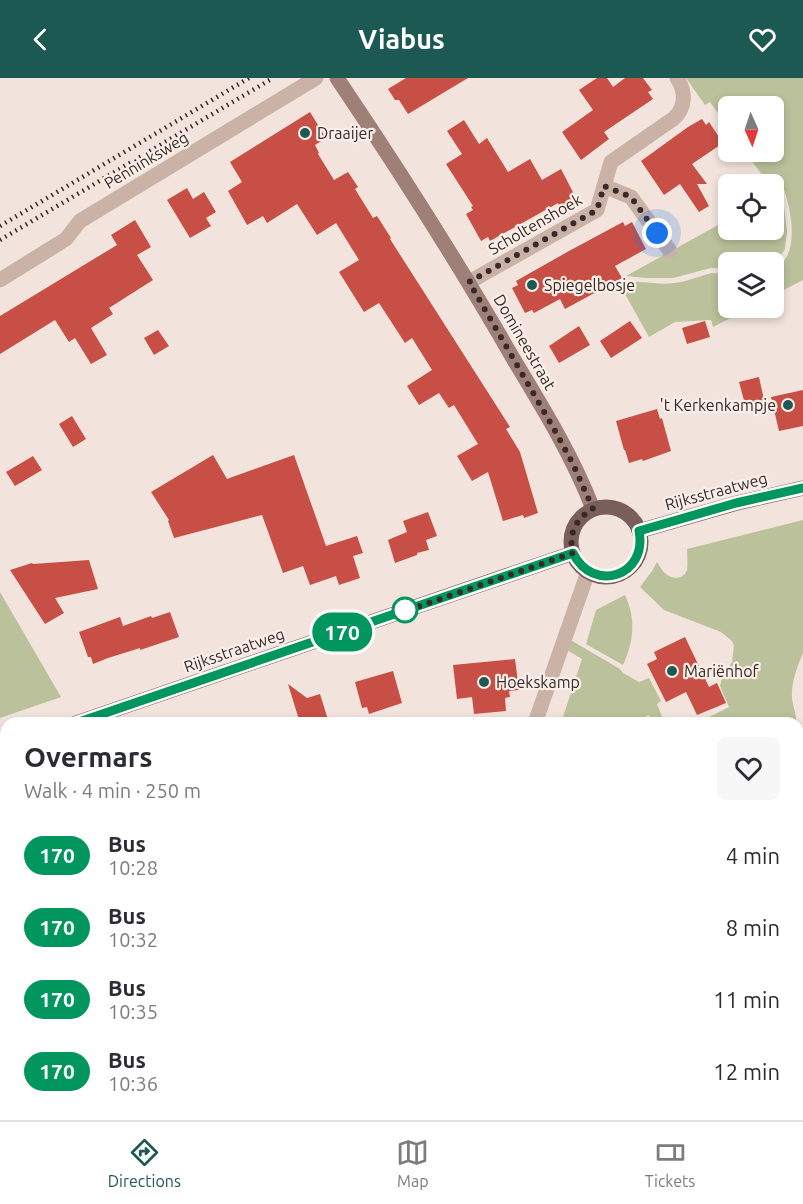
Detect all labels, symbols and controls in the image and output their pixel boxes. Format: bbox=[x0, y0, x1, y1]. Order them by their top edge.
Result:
icon: back bbox=[24, 23, 57, 56]
icon: heart bbox=[746, 23, 779, 56]
text: Viabus bbox=[358, 24, 445, 54]
north arrow bbox=[718, 96, 784, 162]
map controls bbox=[718, 96, 784, 318]
place label: Draaijer bbox=[317, 124, 373, 142]
marker: Draaijer bbox=[298, 126, 312, 140]
street label: Penninksweg bbox=[101, 128, 191, 192]
button: locate bbox=[718, 174, 784, 240]
street label: Scholtenshoek bbox=[485, 190, 585, 258]
your location bbox=[642, 218, 672, 248]
button: layers bbox=[718, 252, 784, 318]
place label: Spiegelbosje bbox=[544, 276, 635, 294]
marker: Spiegelbosje bbox=[525, 278, 539, 292]
street label: Domineestraat bbox=[490, 291, 560, 394]
place label: 't Kerkenkampje bbox=[660, 396, 776, 414]
marker: 't Kerkenkampje bbox=[781, 398, 795, 412]
street label: Rijksstraatweg bbox=[663, 469, 769, 513]
unlabelled marker bbox=[392, 597, 418, 623]
line badge: 170 bbox=[308, 612, 376, 652]
text: 170 bbox=[324, 620, 360, 644]
street label: Rijksstraatweg bbox=[181, 624, 287, 676]
place label: Mariënhof bbox=[684, 662, 760, 680]
marker: Mariënhof bbox=[665, 664, 679, 678]
place label: Hoekskamp bbox=[496, 673, 580, 691]
marker: Hoekskamp bbox=[477, 675, 491, 689]
button: heart bbox=[717, 737, 780, 800]
text: Overmars bbox=[24, 741, 152, 772]
text: Walk · 4 min · 250 m bbox=[24, 779, 201, 802]
text: Bus bbox=[108, 831, 146, 856]
text: 170 bbox=[39, 843, 75, 867]
text: 4 min bbox=[726, 843, 780, 868]
text: 10:28 bbox=[108, 856, 158, 879]
text: Bus bbox=[108, 903, 146, 928]
text: 170 bbox=[39, 915, 75, 939]
text: 8 min bbox=[726, 915, 780, 940]
text: 10:32 bbox=[108, 928, 158, 951]
text: Bus bbox=[108, 975, 146, 1000]
text: 170 bbox=[39, 987, 75, 1011]
text: 11 min bbox=[713, 987, 780, 1012]
text: 10:35 bbox=[108, 1000, 158, 1023]
text: Bus bbox=[108, 1047, 146, 1072]
text: 170 bbox=[39, 1059, 75, 1083]
text: 12 min bbox=[713, 1059, 780, 1084]
text: 10:36 bbox=[108, 1072, 158, 1095]
tab: Directions bbox=[108, 1136, 181, 1190]
tab: Map bbox=[396, 1136, 429, 1190]
tab: Tickets bbox=[645, 1136, 695, 1190]

